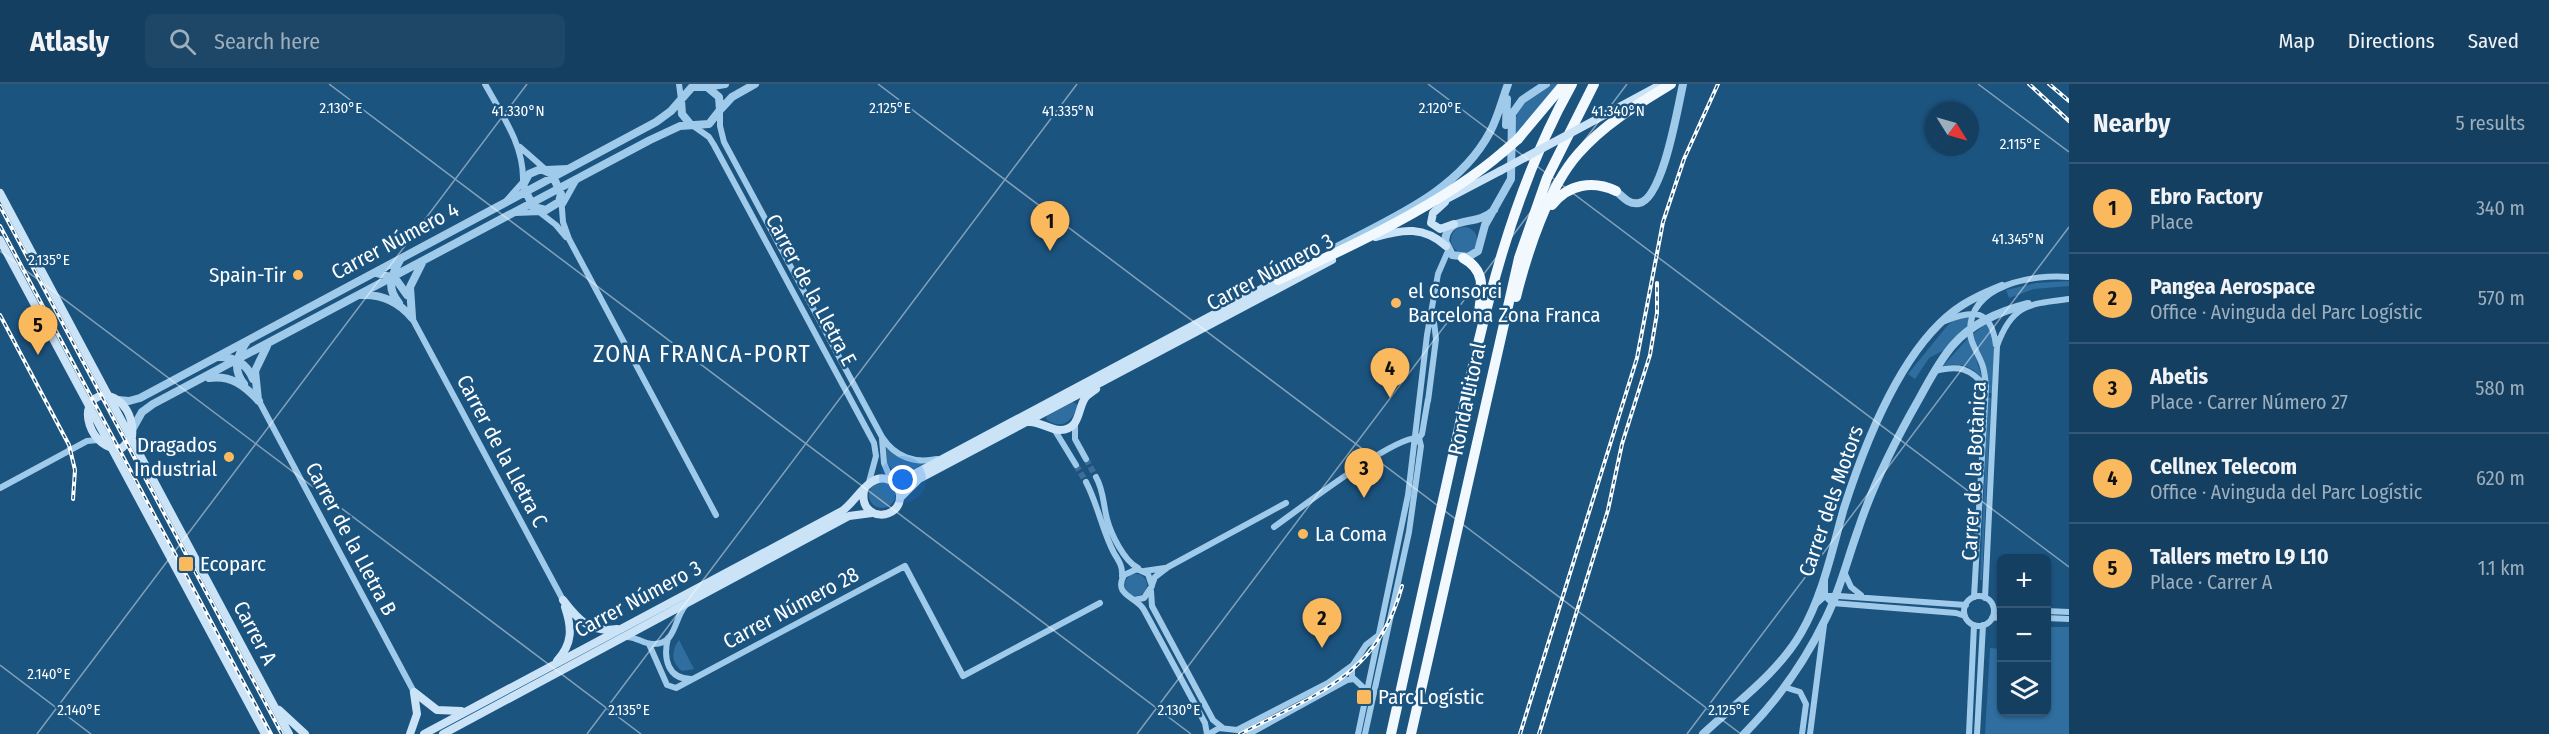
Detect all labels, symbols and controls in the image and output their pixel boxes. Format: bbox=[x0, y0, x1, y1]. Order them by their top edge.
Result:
search box bbox=[145, 14, 565, 68]
text: Atlasly bbox=[30, 25, 109, 58]
icon: search bbox=[166, 25, 199, 58]
text: Search here bbox=[214, 28, 320, 55]
text: Map bbox=[2278, 28, 2315, 54]
text: Directions bbox=[2348, 28, 2435, 54]
text: Saved bbox=[2468, 28, 2519, 54]
text: 2.130°E bbox=[320, 99, 362, 117]
text: 2.125°E bbox=[869, 99, 911, 117]
text: 2.120°E bbox=[1419, 99, 1461, 117]
text: 41.330°N bbox=[491, 102, 545, 120]
text: 41.335°N bbox=[1042, 102, 1094, 120]
text: 41.340°N bbox=[1591, 102, 1645, 120]
north arrow bbox=[1925, 102, 1979, 156]
text: Nearby bbox=[2093, 108, 2170, 139]
text: 5 results bbox=[2455, 111, 2525, 135]
text: 2.115°E bbox=[2000, 135, 2040, 153]
text: Ebro Factory bbox=[2150, 183, 2263, 210]
text: 1 bbox=[2108, 196, 2117, 220]
text: 340 m bbox=[2476, 196, 2525, 220]
street label: Carrer Número 4 bbox=[327, 197, 463, 285]
pin: 1 bbox=[1030, 202, 1070, 251]
street label: Carrer de la Lletra E bbox=[760, 210, 862, 370]
text: Place bbox=[2150, 210, 2193, 234]
street label: Carrer Número 3 bbox=[1202, 228, 1338, 316]
text: 41.345°N bbox=[1992, 230, 2044, 248]
text: 2.135°E bbox=[28, 251, 70, 269]
place label: Spain-Tir bbox=[209, 262, 287, 288]
marker: Spain-Tir bbox=[291, 268, 305, 282]
text: Pangea Aerospace bbox=[2150, 273, 2315, 300]
place label: el Consorci Barcelona Zona Franca bbox=[1408, 278, 1601, 328]
text: 2 bbox=[2108, 286, 2117, 310]
text: 570 m bbox=[2478, 286, 2525, 310]
marker: el Consorci Barcelona Zona Franca bbox=[1389, 296, 1403, 310]
text: Office · Avinguda del Parc Logístic bbox=[2150, 300, 2422, 324]
pin: 5 bbox=[18, 306, 57, 355]
district label: ZONA FRANCA-PORT bbox=[593, 340, 811, 368]
street label: Ronda Litoral bbox=[1442, 340, 1492, 458]
pin: 4 bbox=[1370, 348, 1410, 398]
text: Abetis bbox=[2150, 363, 2208, 390]
street label: Carrer de la Lletra C bbox=[451, 370, 553, 532]
text: 3 bbox=[2108, 376, 2117, 400]
text: 580 m bbox=[2475, 376, 2525, 400]
street label: Carrer de la Botànica bbox=[1956, 381, 1992, 561]
text: Place · Carrer Número 27 bbox=[2150, 390, 2348, 414]
street label: Carrer dels Motors bbox=[1793, 422, 1869, 580]
place label: Dragados Industrial bbox=[134, 432, 217, 482]
pin: 3 bbox=[1344, 448, 1384, 498]
marker: Dragados Industrial bbox=[222, 450, 236, 464]
text: Cellnex Telecom bbox=[2150, 453, 2297, 480]
street label: Carrer de la Lletra B bbox=[300, 458, 402, 620]
your location bbox=[888, 465, 917, 494]
text: 4 bbox=[2107, 466, 2118, 490]
text: 620 m bbox=[2476, 466, 2525, 490]
text: Office · Avinguda del Parc Logístic bbox=[2150, 480, 2422, 504]
place label: La Coma bbox=[1315, 521, 1387, 547]
marker: La Coma bbox=[1296, 527, 1310, 541]
text: Tallers metro L9 L10 bbox=[2150, 543, 2329, 570]
place label: Ecoparc bbox=[200, 551, 266, 577]
map controls bbox=[1997, 554, 2051, 716]
button: + bbox=[1997, 554, 2051, 608]
marker: Ecoparc bbox=[177, 555, 195, 573]
street label: Carrer Número 3 bbox=[570, 555, 706, 643]
text: 5 bbox=[2108, 556, 2117, 580]
text: 1.1 km bbox=[2478, 556, 2525, 580]
street label: Carrer Número 28 bbox=[719, 561, 863, 655]
text: Place · Carrer A bbox=[2150, 570, 2272, 594]
street label: Carrer A bbox=[227, 597, 283, 669]
pin: 2 bbox=[1302, 598, 1342, 648]
button: − bbox=[1997, 608, 2051, 662]
button: layers bbox=[1997, 662, 2051, 716]
text: 2.140°E bbox=[27, 665, 71, 683]
place label: Parc Logístic bbox=[1378, 684, 1484, 710]
marker: Parc Logístic bbox=[1355, 688, 1373, 706]
text: 2.140°E bbox=[57, 701, 101, 719]
text: 2.135°E bbox=[608, 701, 650, 719]
text: 2.130°E bbox=[1158, 701, 1200, 719]
text: 2.125°E bbox=[1708, 701, 1750, 719]

